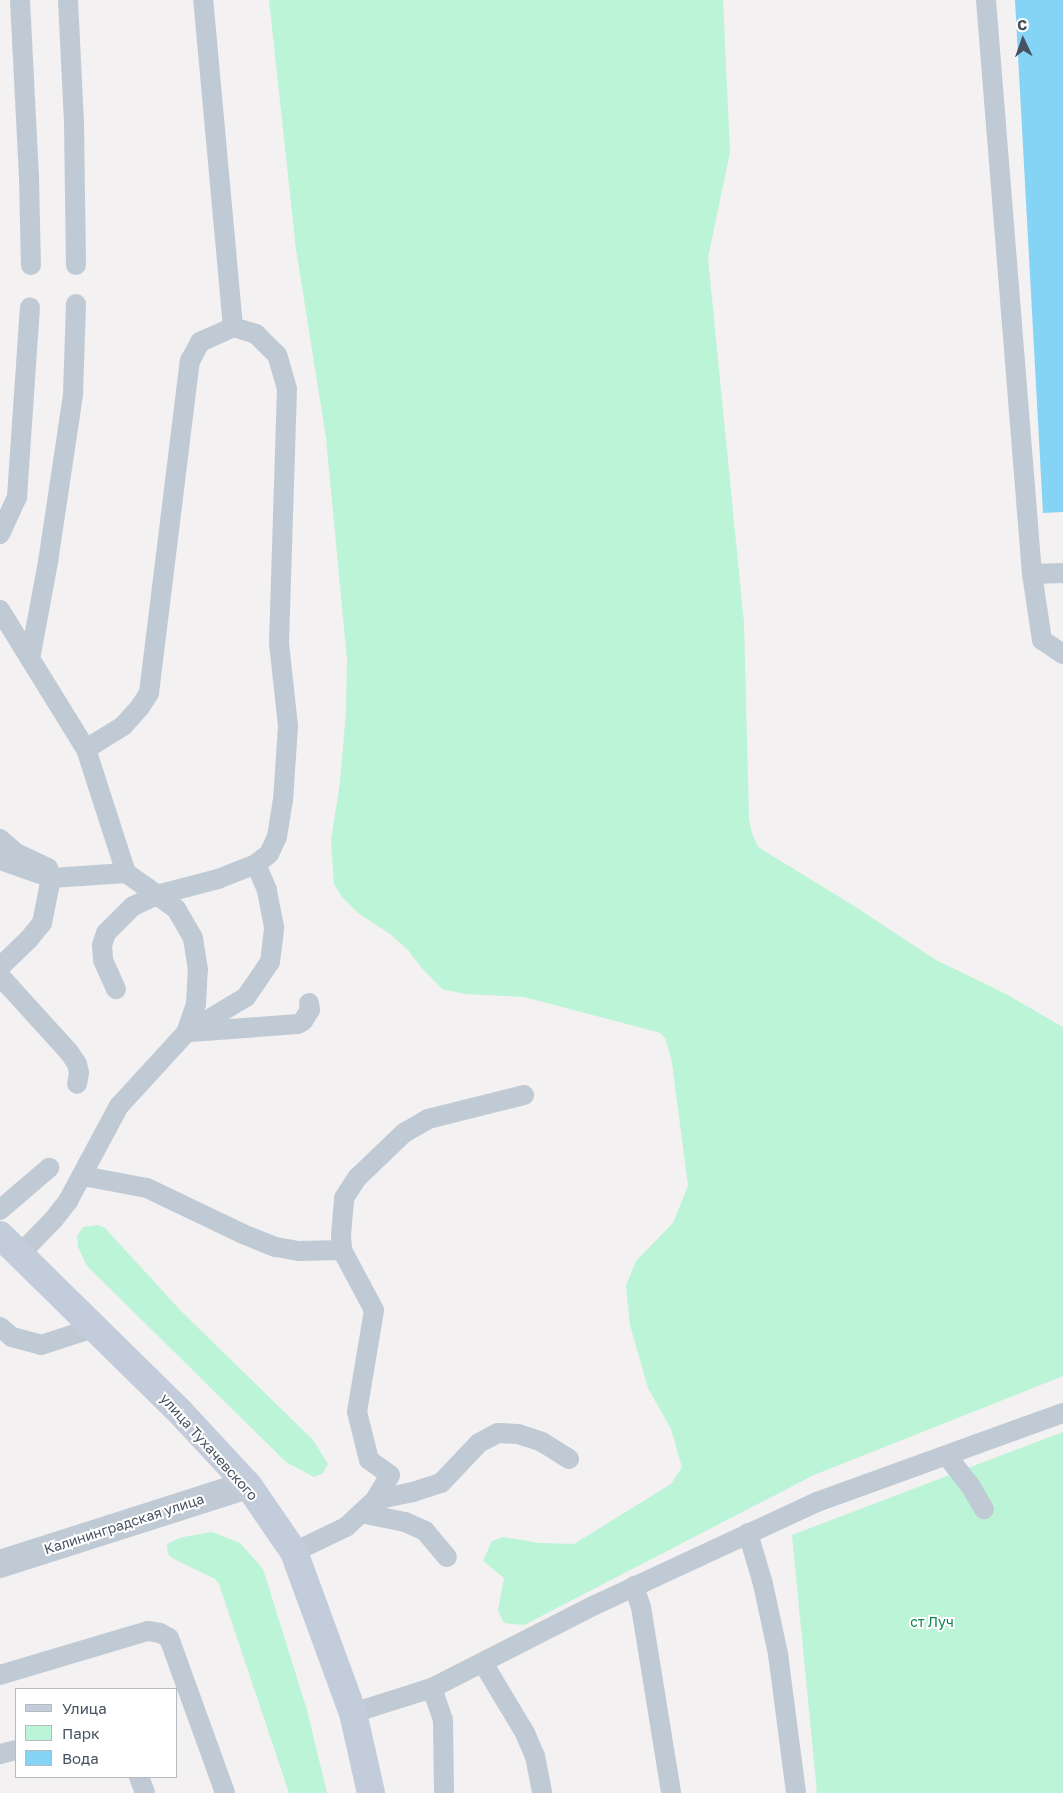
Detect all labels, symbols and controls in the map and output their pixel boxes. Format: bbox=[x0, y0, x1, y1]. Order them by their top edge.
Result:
north arrow bbox=[998, 15, 1048, 65]
text: С bbox=[1017, 16, 1028, 33]
street label: улица Тухачевского bbox=[157, 1390, 261, 1504]
street label: Калининградская улица bbox=[42, 1490, 206, 1558]
park label: ст Луч bbox=[910, 1614, 954, 1630]
legend bbox=[15, 1688, 178, 1778]
text: Улица bbox=[62, 1699, 107, 1717]
text: Парк bbox=[62, 1724, 100, 1742]
text: Вода bbox=[62, 1749, 99, 1767]

